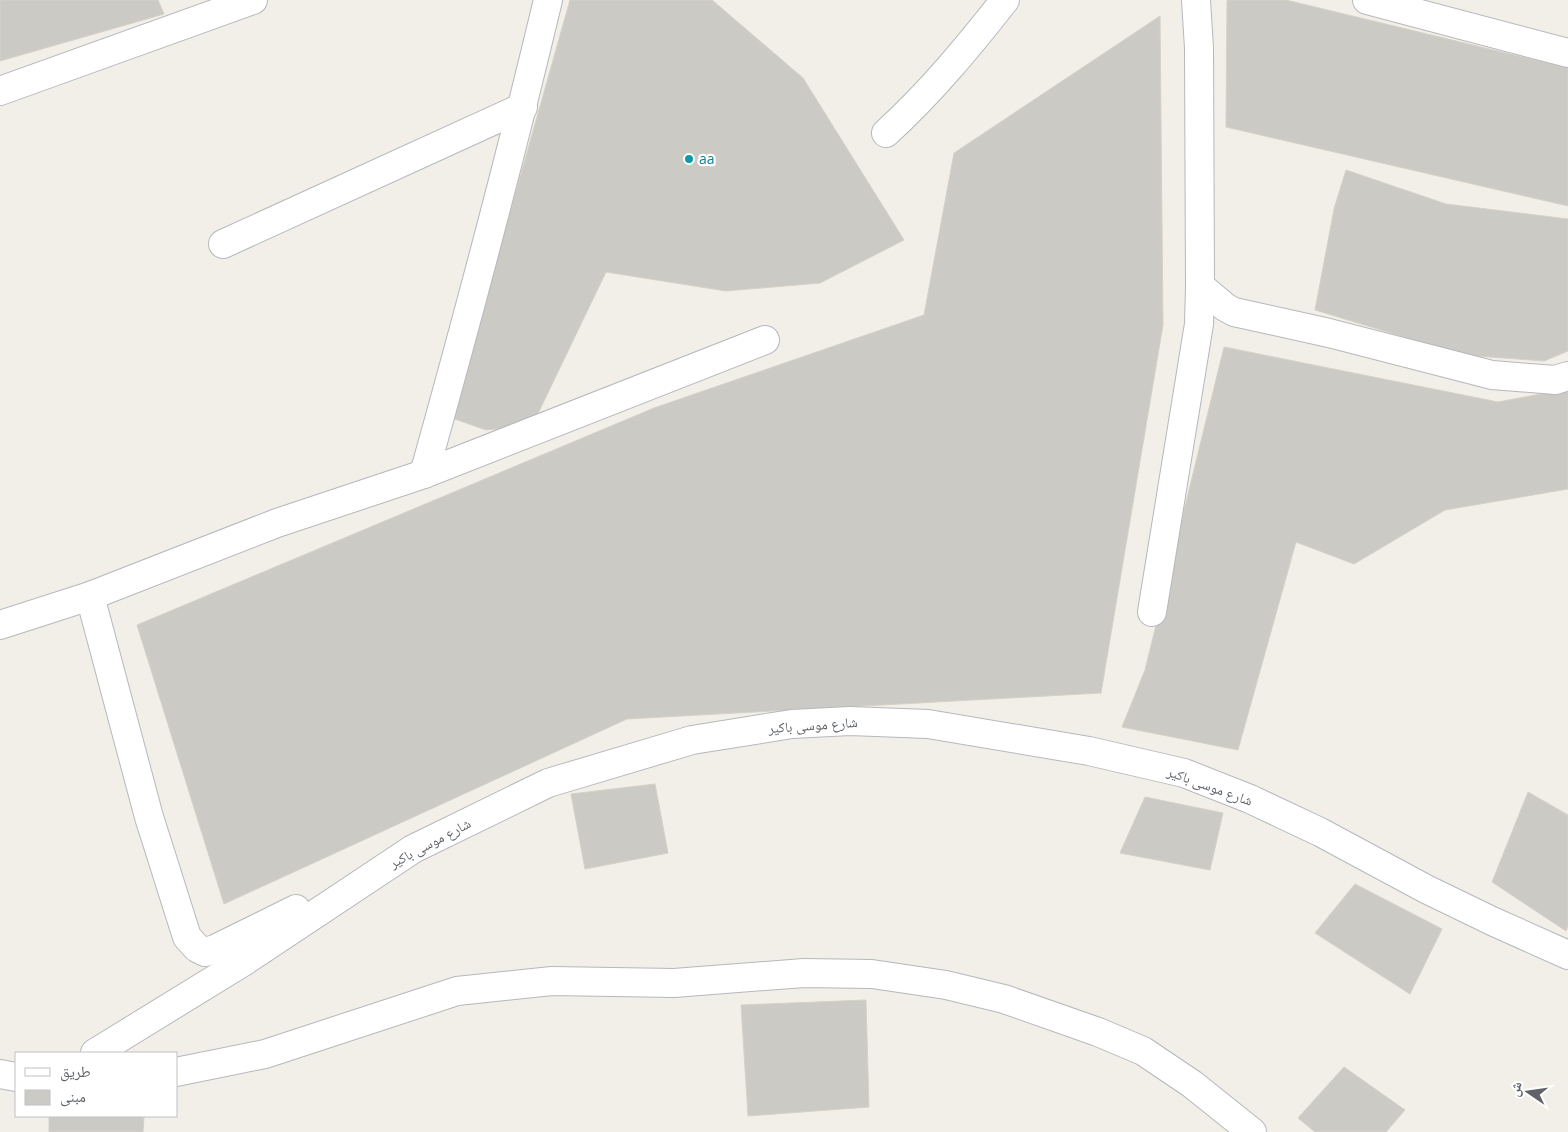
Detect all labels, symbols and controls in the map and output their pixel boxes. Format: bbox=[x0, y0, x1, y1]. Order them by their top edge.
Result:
place label: aa bbox=[699, 149, 715, 168]
marker: aa bbox=[683, 153, 695, 165]
street label: شارع موسى باكير bbox=[767, 712, 858, 738]
street label: شارع موسى باكير bbox=[1164, 761, 1256, 811]
street label: شارع موسى باكير bbox=[385, 813, 474, 873]
legend bbox=[15, 1052, 178, 1117]
text: طريق bbox=[60, 1061, 91, 1082]
north arrow bbox=[1503, 1067, 1553, 1117]
text: ش bbox=[1504, 1079, 1526, 1098]
text: مبنى bbox=[60, 1086, 86, 1107]

